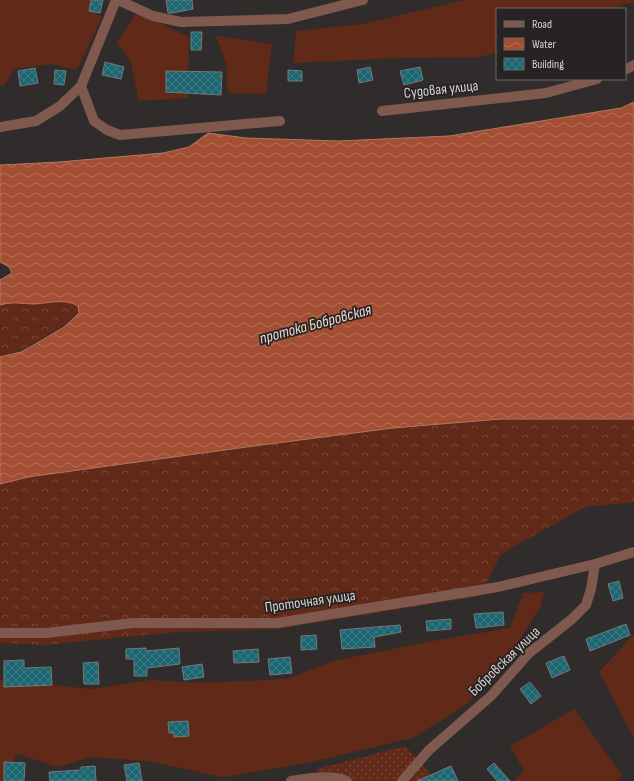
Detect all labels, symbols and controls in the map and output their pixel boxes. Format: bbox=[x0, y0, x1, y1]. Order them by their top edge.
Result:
legend bbox=[496, 8, 626, 80]
text: Road bbox=[532, 17, 552, 32]
text: Water bbox=[532, 37, 556, 52]
text: Building bbox=[532, 57, 564, 72]
street label: Судовая улица bbox=[403, 76, 480, 103]
water label: протока Бобровская bbox=[257, 300, 374, 349]
street label: Проточная улица bbox=[263, 586, 357, 617]
street label: Бобровская улица bbox=[464, 622, 544, 700]

